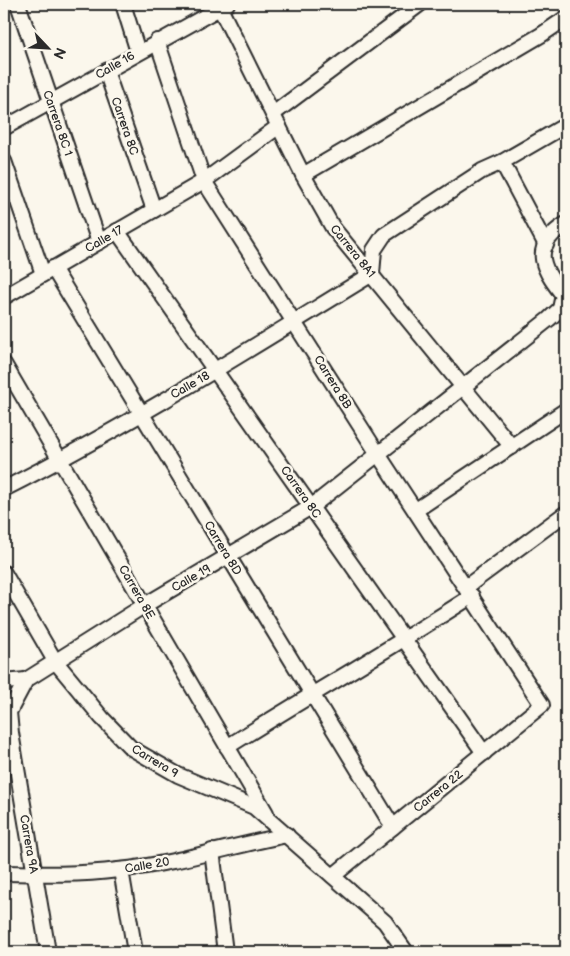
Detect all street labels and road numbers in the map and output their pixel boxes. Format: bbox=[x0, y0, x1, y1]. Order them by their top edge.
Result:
street label: Calle 16 bbox=[93, 48, 138, 83]
street label: Carrera 8C 1 bbox=[39, 88, 76, 158]
street label: Carrera 8C bbox=[108, 95, 142, 158]
street label: Carrera 8A1 bbox=[327, 222, 379, 281]
street label: Calle 17 bbox=[83, 223, 126, 256]
street label: Carrera 8B bbox=[310, 353, 355, 412]
street label: Calle 18 bbox=[168, 368, 212, 403]
street label: Carrera 8C bbox=[277, 463, 324, 522]
street label: Carrera 8D bbox=[201, 518, 245, 578]
street label: Calle 19 bbox=[169, 561, 213, 596]
street label: Carrera 8E bbox=[115, 563, 158, 622]
street label: Carrera 9 bbox=[129, 742, 181, 781]
street label: Carrera 22 bbox=[411, 767, 466, 816]
street label: Carrera 9A bbox=[16, 814, 41, 875]
street label: Calle 20 bbox=[124, 854, 171, 877]

